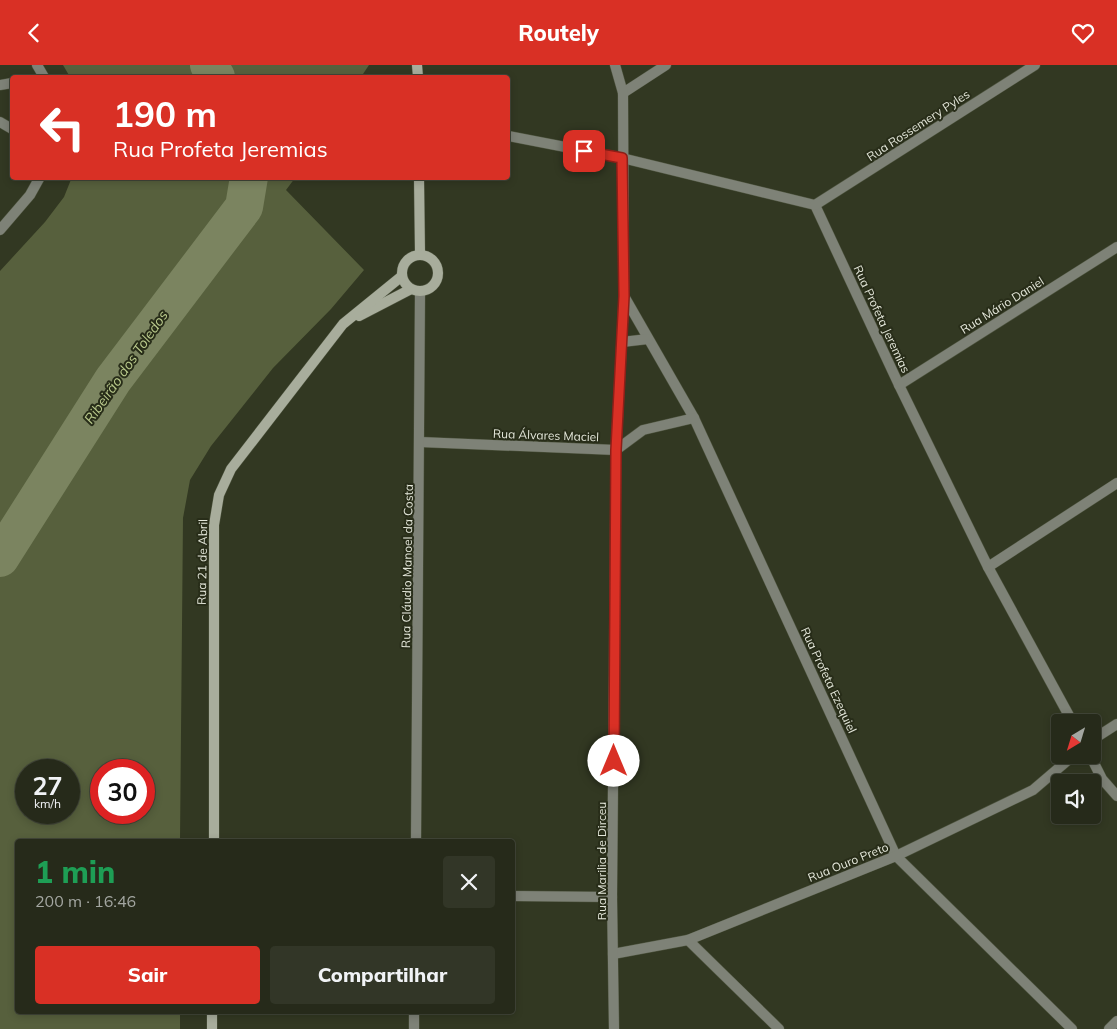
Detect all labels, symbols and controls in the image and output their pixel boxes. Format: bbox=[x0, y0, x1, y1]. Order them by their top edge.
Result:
icon: back bbox=[20, 19, 48, 47]
text: Routely bbox=[518, 19, 599, 47]
icon: heart bbox=[1069, 19, 1097, 47]
street label: Rua Rossemery Pyles bbox=[864, 86, 972, 164]
text: 190 m bbox=[113, 92, 217, 136]
icon: left bbox=[30, 95, 95, 160]
pin bbox=[563, 130, 605, 172]
text: Rua Profeta Jeremias bbox=[113, 135, 328, 163]
icon: arrive bbox=[570, 137, 598, 165]
street label: Rua Profeta Jeremias bbox=[850, 263, 914, 375]
street label: Rua Mário Daniel bbox=[957, 273, 1047, 337]
water label: Ribeirão dos Toledos bbox=[80, 307, 172, 427]
street label: Rua Álvares Maciel bbox=[493, 426, 599, 444]
street label: Rua Cláudio Manoel da Costa bbox=[398, 484, 416, 648]
street label: Rua 21 de Abril bbox=[194, 519, 210, 605]
street label: Rua Profeta Ezequiel bbox=[798, 625, 860, 735]
north arrow bbox=[1051, 714, 1101, 764]
map controls bbox=[1051, 714, 1101, 824]
position arrow bbox=[587, 734, 639, 786]
speed limit sign: 30 bbox=[90, 759, 155, 824]
text: 27 bbox=[32, 770, 63, 801]
button: sound bbox=[1051, 774, 1101, 824]
text: km/h bbox=[34, 796, 61, 811]
street label: Rua Marilia de Dirceu bbox=[594, 802, 609, 920]
street label: Rua Ouro Preto bbox=[806, 839, 891, 885]
text: 1 min bbox=[35, 853, 115, 891]
button: close bbox=[443, 856, 495, 908]
text: 200 m · 16:46 bbox=[35, 891, 136, 911]
button: Sair bbox=[35, 946, 260, 1004]
button: Compartilhar bbox=[270, 946, 495, 1004]

